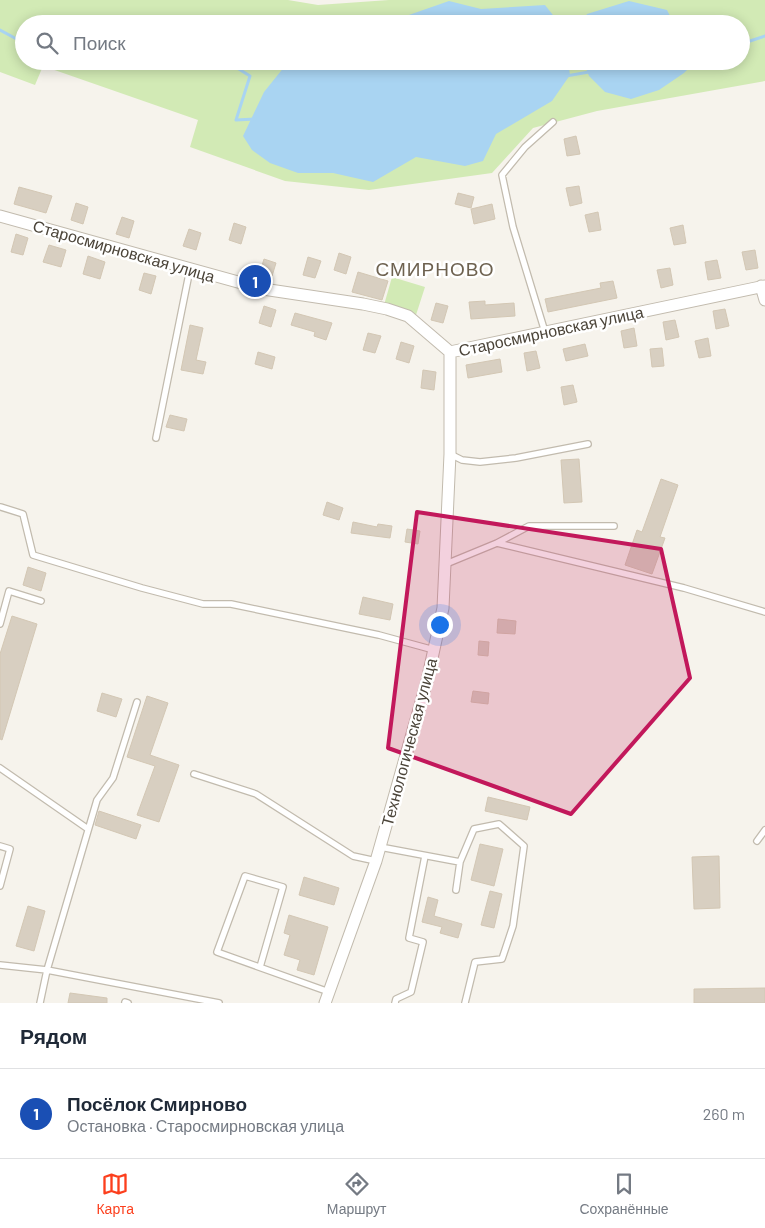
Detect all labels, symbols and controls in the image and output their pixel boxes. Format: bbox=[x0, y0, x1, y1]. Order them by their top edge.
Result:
search box bbox=[15, 15, 750, 70]
icon: search bbox=[33, 29, 61, 57]
text: Поиск bbox=[73, 31, 126, 54]
street label: Старосмирновская улица bbox=[31, 215, 217, 286]
district label: СМИРНОВО bbox=[376, 257, 495, 280]
pin: 1 bbox=[239, 262, 271, 300]
street label: Старосмирновская улица bbox=[457, 302, 645, 359]
your location bbox=[427, 612, 453, 638]
street label: Технологическая улица bbox=[377, 656, 440, 828]
text: Рядом bbox=[20, 1023, 87, 1048]
text: Посёлок Смирново bbox=[67, 1092, 247, 1115]
text: 1 bbox=[33, 1104, 39, 1123]
text: 260 m bbox=[703, 1104, 745, 1123]
text: Остановка · Старосмирновская улица bbox=[67, 1116, 344, 1135]
tab: Карта bbox=[96, 1170, 134, 1217]
tab: Маршрут bbox=[327, 1170, 387, 1217]
tab: Сохранённые bbox=[579, 1170, 669, 1217]

